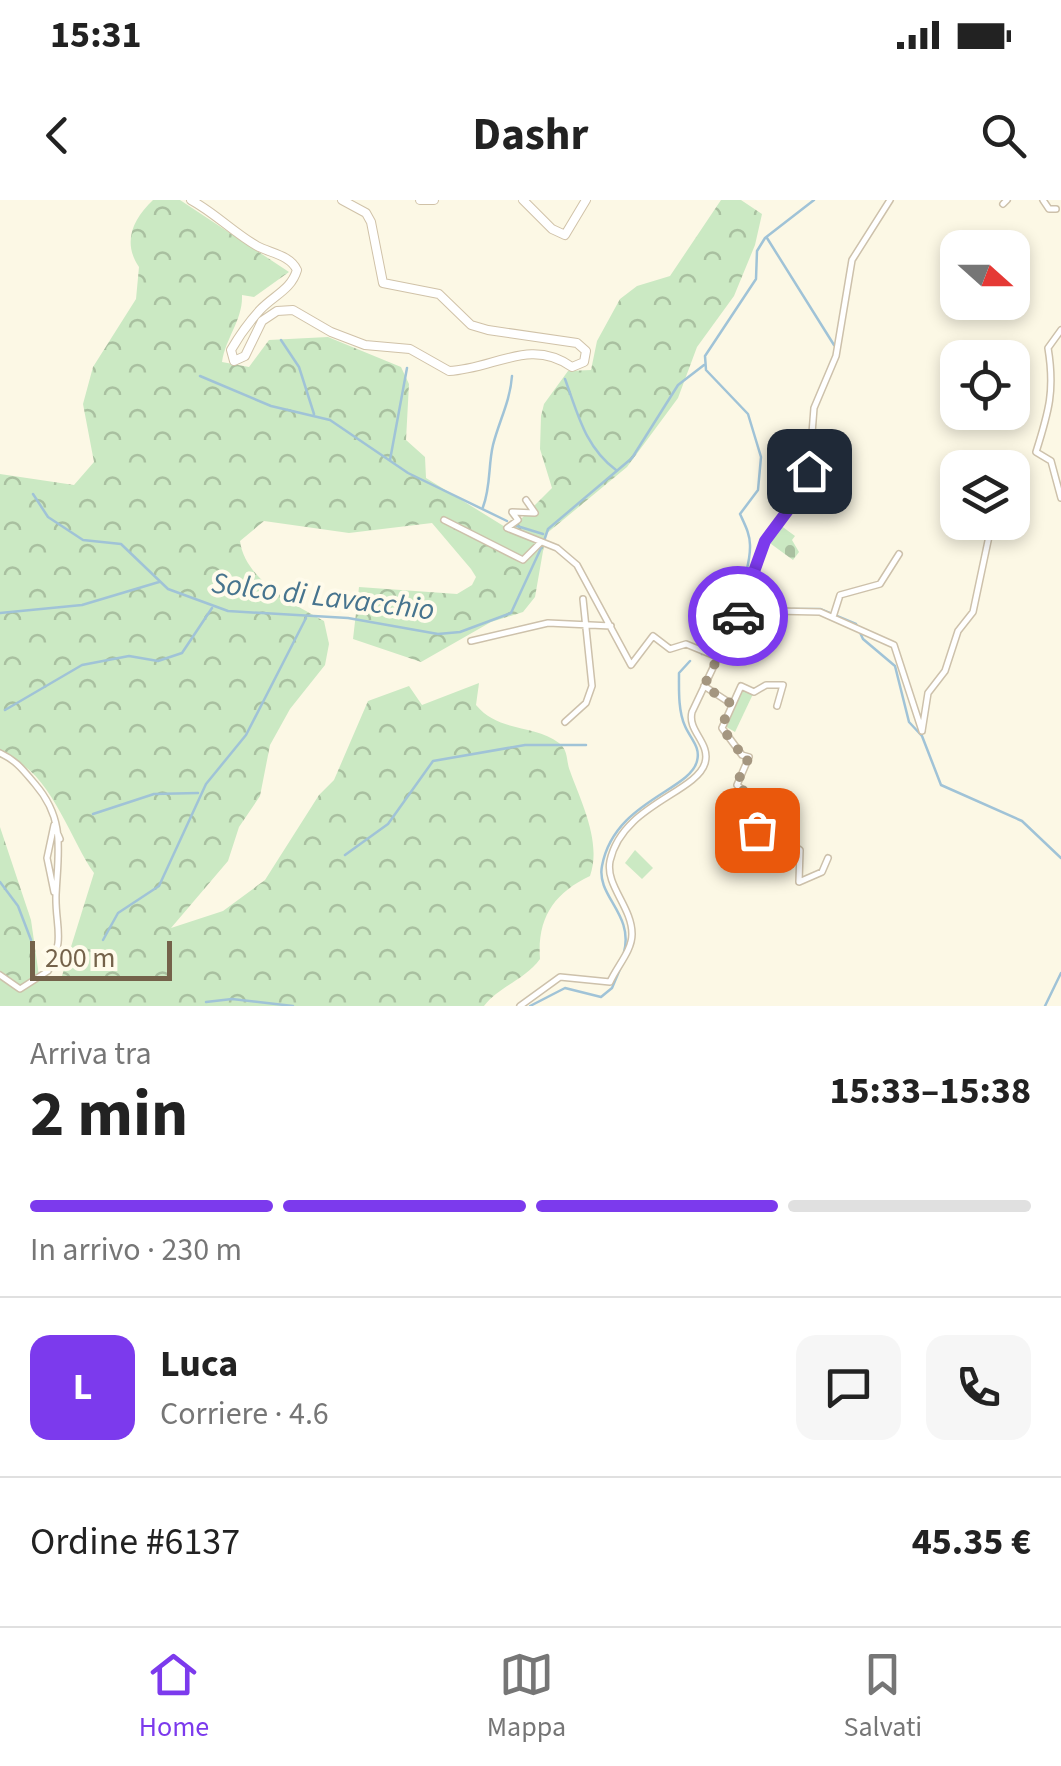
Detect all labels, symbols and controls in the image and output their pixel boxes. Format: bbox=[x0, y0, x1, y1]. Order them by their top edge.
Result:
text: 15:31 bbox=[50, 8, 142, 62]
text: Dashr bbox=[473, 103, 588, 167]
icon: back bbox=[30, 108, 85, 163]
icon: search bbox=[976, 108, 1031, 163]
north arrow bbox=[940, 230, 1030, 320]
map controls bbox=[940, 230, 1030, 540]
button: locate bbox=[940, 340, 1030, 430]
pin bbox=[767, 429, 852, 514]
icon: home bbox=[782, 444, 837, 499]
button: layers bbox=[940, 450, 1030, 540]
water label: Solco di Lavacchio bbox=[209, 561, 437, 631]
courier bbox=[688, 566, 788, 666]
icon: car bbox=[711, 589, 766, 644]
pin bbox=[715, 788, 800, 873]
icon: bag bbox=[730, 803, 785, 858]
scale bar bbox=[30, 936, 172, 980]
text: 200 m bbox=[45, 938, 116, 978]
text: Arriva tra bbox=[30, 1031, 152, 1077]
text: 15:33–15:38 bbox=[829, 1064, 1031, 1118]
text: 2 min bbox=[30, 1068, 188, 1161]
text: In arrivo · 230 m bbox=[30, 1227, 242, 1273]
button: chat bbox=[796, 1335, 901, 1440]
button: phone bbox=[926, 1335, 1031, 1440]
text: Luca bbox=[160, 1337, 238, 1391]
text: L bbox=[73, 1360, 92, 1414]
text: Corriere · 4.6 bbox=[160, 1391, 329, 1437]
text: Ordine #6137 bbox=[30, 1515, 240, 1569]
text: 45.35 € bbox=[912, 1515, 1031, 1569]
tab: Home bbox=[139, 1647, 209, 1747]
tab: Mappa bbox=[487, 1647, 566, 1747]
tab: Salvati bbox=[843, 1647, 922, 1747]

